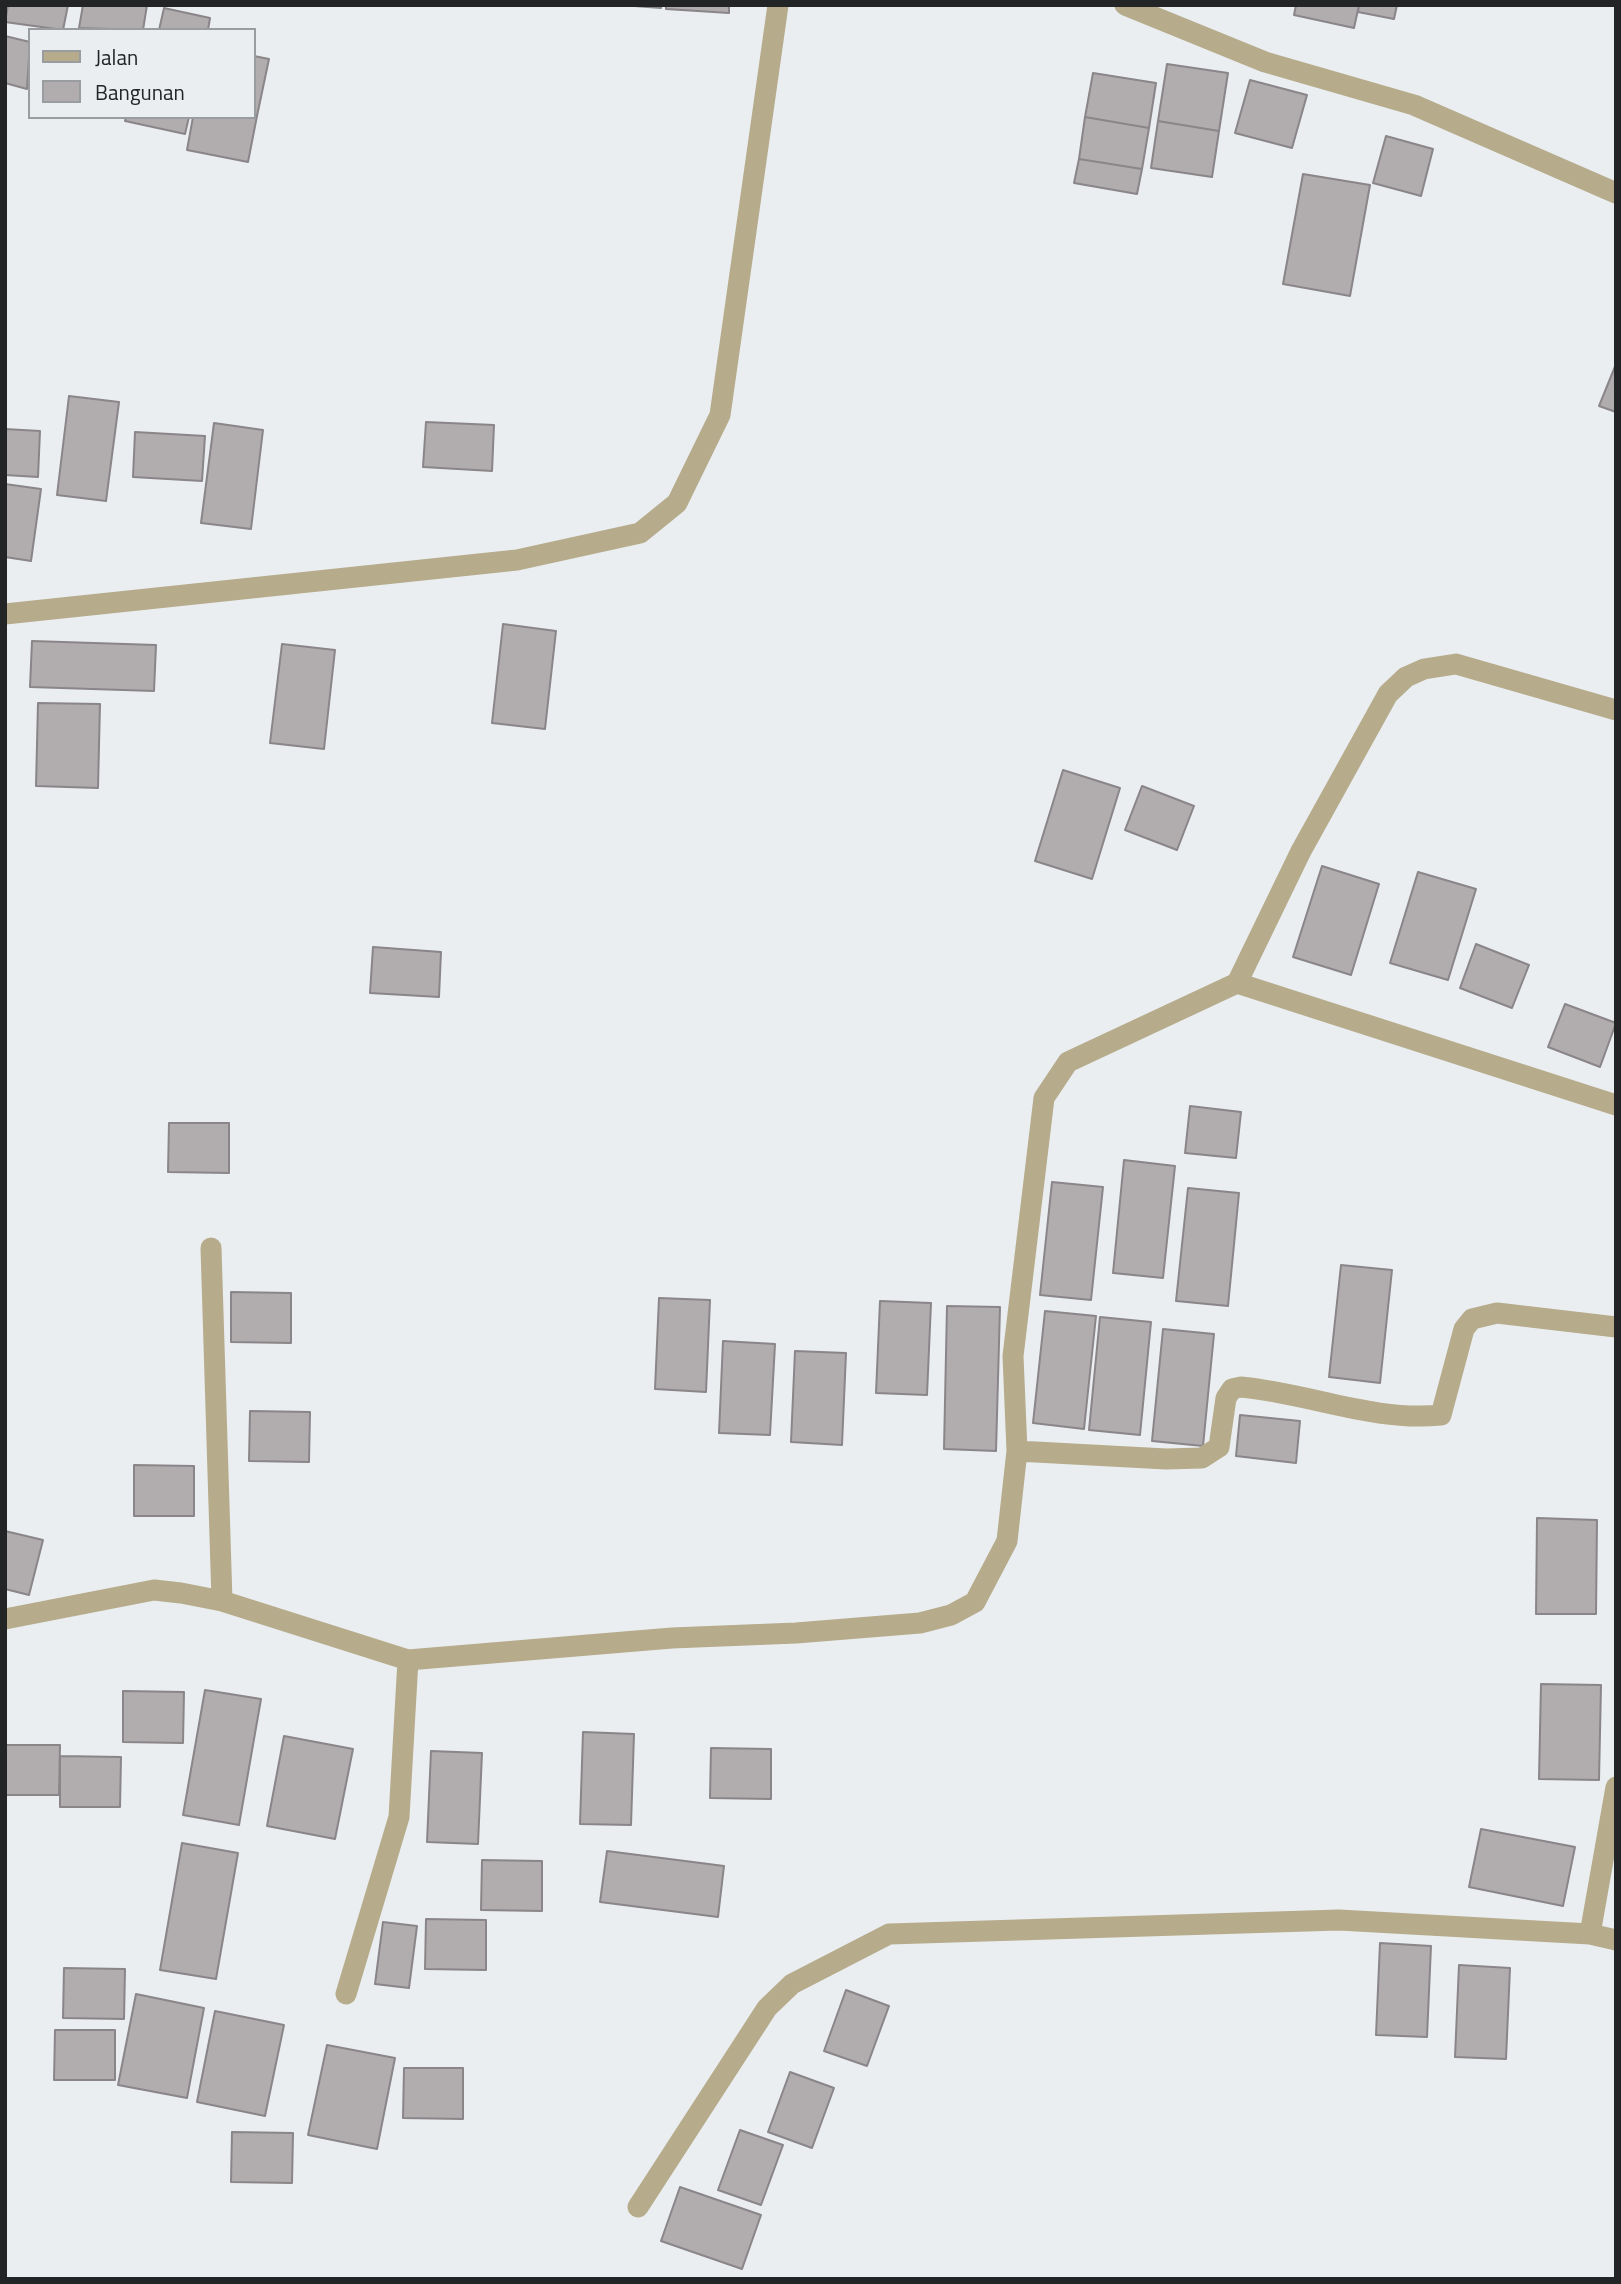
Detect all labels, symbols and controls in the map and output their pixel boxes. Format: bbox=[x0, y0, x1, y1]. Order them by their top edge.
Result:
legend bbox=[28, 28, 256, 119]
text: Jalan bbox=[95, 41, 138, 73]
text: Bangunan bbox=[95, 76, 185, 108]

